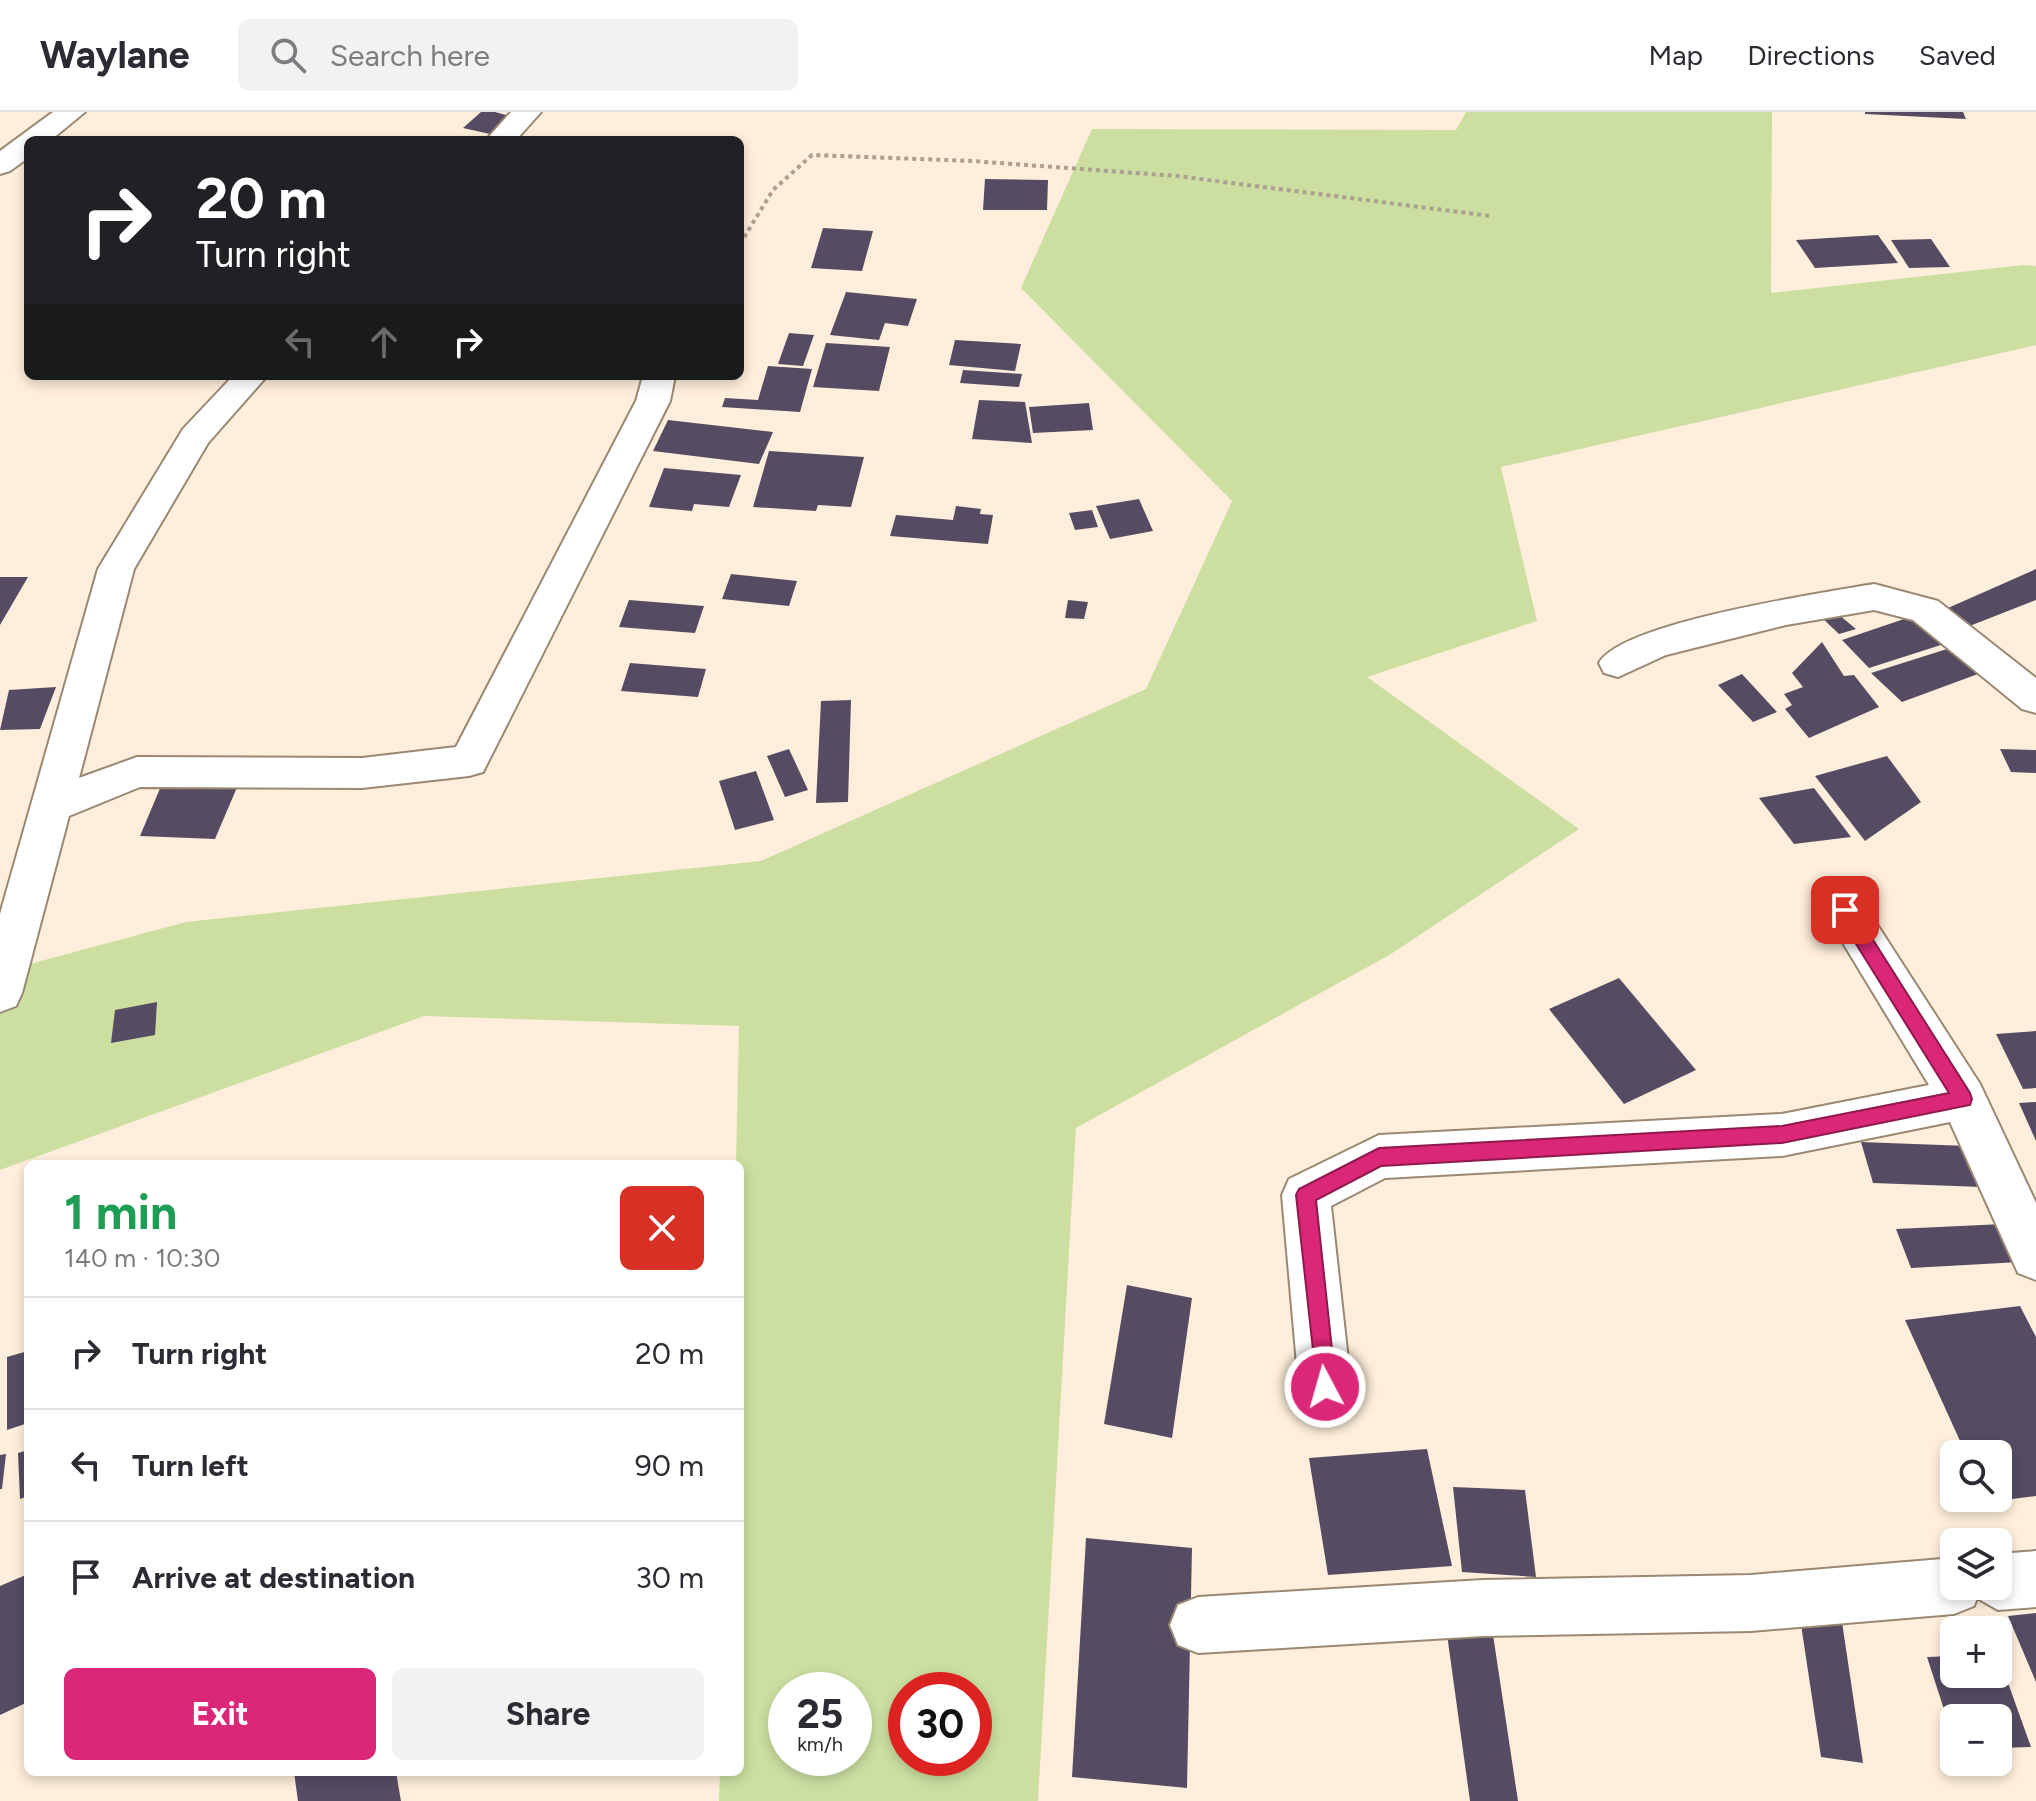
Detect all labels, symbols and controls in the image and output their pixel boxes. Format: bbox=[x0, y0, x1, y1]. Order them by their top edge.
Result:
search box bbox=[238, 19, 798, 91]
text: Waylane bbox=[40, 32, 190, 78]
icon: search bbox=[266, 33, 310, 77]
text: Search here bbox=[330, 37, 490, 74]
text: Map bbox=[1649, 38, 1703, 72]
text: Directions bbox=[1747, 38, 1875, 72]
text: Saved bbox=[1919, 38, 1996, 72]
text: 20 m bbox=[196, 165, 327, 232]
icon: right bbox=[64, 168, 168, 272]
text: Turn right bbox=[196, 233, 351, 276]
icon: left bbox=[278, 320, 322, 364]
icon: ahead bbox=[362, 320, 406, 364]
icon: right bbox=[446, 320, 490, 364]
pin bbox=[1811, 876, 1879, 944]
icon: arrive bbox=[1823, 888, 1867, 932]
text: 1 min bbox=[64, 1183, 177, 1241]
button: close bbox=[620, 1186, 704, 1270]
text: 140 m · 10:30 bbox=[64, 1242, 220, 1274]
icon: right bbox=[64, 1331, 108, 1375]
text: Turn right bbox=[132, 1335, 267, 1372]
text: 20 m bbox=[635, 1335, 704, 1372]
position arrow bbox=[1283, 1345, 1367, 1429]
map controls bbox=[1940, 1440, 2012, 1776]
button: search bbox=[1940, 1440, 2012, 1512]
icon: left bbox=[64, 1443, 108, 1487]
text: Turn left bbox=[132, 1447, 249, 1484]
text: 90 m bbox=[635, 1447, 704, 1484]
button: layers bbox=[1940, 1528, 2012, 1600]
icon: arrive bbox=[64, 1555, 108, 1599]
text: Arrive at destination bbox=[132, 1559, 415, 1596]
text: 30 m bbox=[636, 1559, 704, 1596]
button: + bbox=[1940, 1616, 2012, 1688]
button: Exit bbox=[64, 1668, 376, 1760]
button: Share bbox=[392, 1668, 704, 1760]
speed limit sign: 30 bbox=[888, 1672, 992, 1776]
text: 25 bbox=[797, 1690, 843, 1738]
button: − bbox=[1940, 1704, 2012, 1776]
text: km/h bbox=[797, 1732, 843, 1756]

